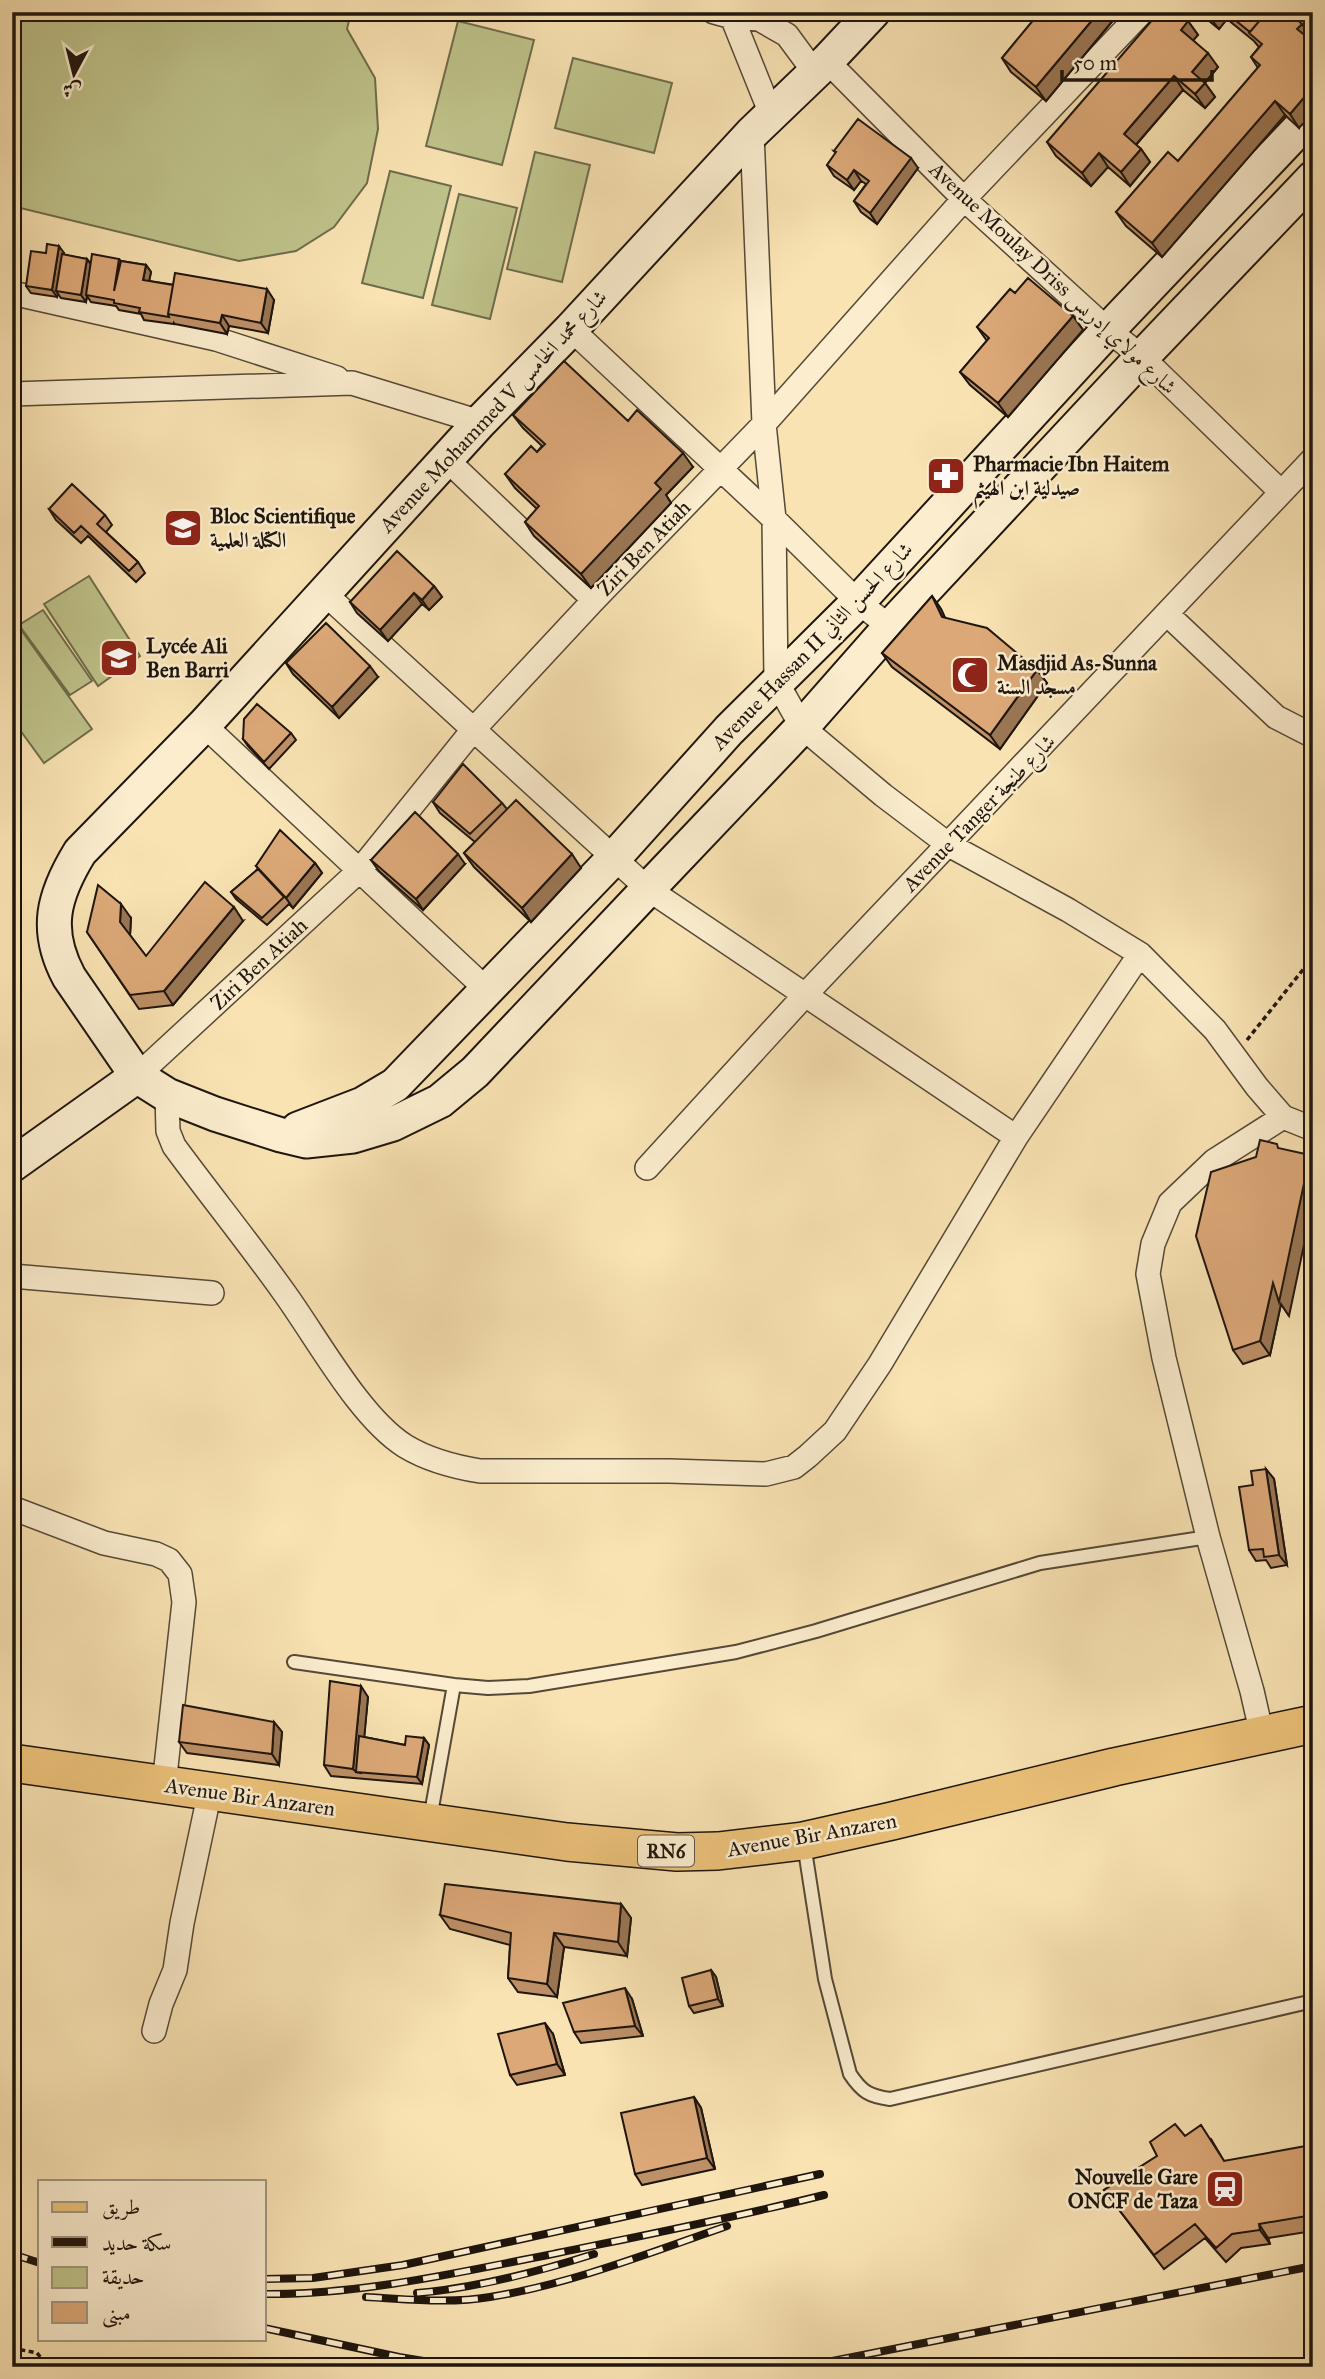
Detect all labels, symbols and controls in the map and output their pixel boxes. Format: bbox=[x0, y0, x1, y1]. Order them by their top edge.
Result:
north arrow bbox=[38, 38, 108, 108]
scale bar bbox=[1062, 38, 1213, 82]
text: 50 m bbox=[1073, 50, 1118, 76]
text: ش bbox=[61, 78, 83, 103]
street label: Avenue Moulay Driss شارع مولاي إدريس bbox=[920, 156, 1182, 403]
street label: Avenue Mohammed V شارع محمد الخامس bbox=[373, 284, 616, 542]
place label: Pharmacie Ibn Haitem صيدلية ابن الهيثم bbox=[973, 451, 1170, 509]
pharmacy icon: Pharmacie Ibn Haitem صيدلية ابن الهيثم bbox=[925, 455, 967, 497]
street label: Ziri Ben Atiah bbox=[592, 494, 696, 601]
place label: Bloc Scientifique الكتلة العلمية bbox=[210, 503, 356, 553]
school or university icon: Bloc Scientifique الكتلة العلمية bbox=[162, 507, 204, 549]
street label: Avenue Hassan II شارع الحسن الثاني bbox=[705, 537, 922, 760]
place label: Lycée Ali Ben Barri bbox=[146, 633, 229, 683]
school or university icon: Lycée Ali Ben Barri bbox=[98, 637, 140, 679]
place label: Masdjid As-Sunna مسجد السنة bbox=[997, 650, 1158, 700]
mosque icon: Masdjid As-Sunna مسجد السنة bbox=[949, 654, 991, 696]
street label: Avenue Tanger شارع طنجة bbox=[896, 729, 1065, 901]
street label: Ziri Ben Atiah bbox=[205, 912, 313, 1016]
street label: Avenue Bir Anzaren bbox=[162, 1772, 337, 1822]
street label: Avenue Bir Anzaren bbox=[724, 1807, 899, 1863]
road number: RN6 bbox=[638, 1836, 694, 1867]
place label: Nouvelle Gare ONCF de Taza bbox=[1068, 2164, 1199, 2214]
station icon: Nouvelle Gare ONCF de Taza bbox=[1204, 2168, 1246, 2210]
legend bbox=[38, 2180, 266, 2340]
text: طريق bbox=[102, 2194, 140, 2220]
text: سكة حديد bbox=[102, 2230, 172, 2256]
text: حديقة bbox=[102, 2264, 145, 2290]
text: مبنى bbox=[102, 2300, 131, 2328]

